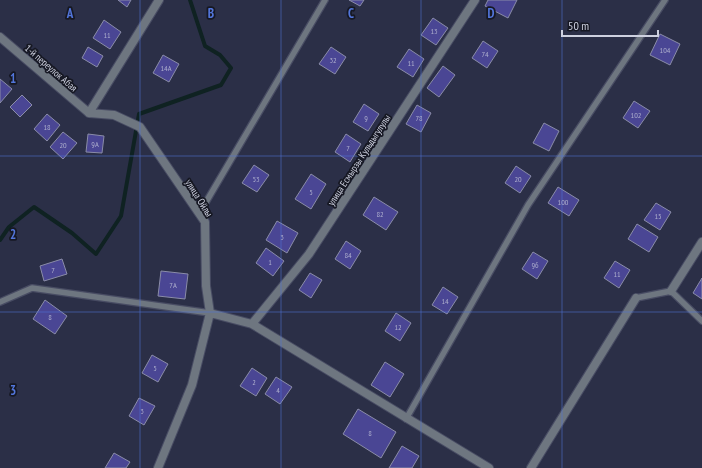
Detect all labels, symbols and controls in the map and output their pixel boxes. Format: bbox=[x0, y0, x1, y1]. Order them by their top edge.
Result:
text: A bbox=[66, 5, 74, 22]
text: B bbox=[208, 5, 214, 22]
text: C bbox=[348, 5, 354, 22]
text: D bbox=[488, 5, 495, 22]
scale bar bbox=[562, 12, 658, 38]
text: 50 m bbox=[568, 18, 589, 33]
house number: 13 bbox=[430, 26, 438, 36]
house number: 11 bbox=[103, 30, 111, 40]
street label: 1-й переулок Абая bbox=[22, 42, 80, 94]
house number: 104 bbox=[660, 45, 671, 55]
house number: 74 bbox=[481, 49, 489, 59]
house number: 32 bbox=[329, 55, 337, 65]
house number: 11 bbox=[407, 58, 415, 68]
house number: 14А bbox=[161, 63, 172, 73]
text: 1 bbox=[10, 70, 16, 87]
house number: 102 bbox=[631, 110, 642, 120]
street label: улица Есмырзы Кульдыгулулы bbox=[325, 112, 393, 208]
house number: 9 bbox=[364, 113, 368, 123]
house number: 78 bbox=[415, 113, 423, 123]
house number: 18 bbox=[43, 122, 51, 132]
house number: 9А bbox=[91, 139, 99, 149]
house number: 20 bbox=[59, 140, 67, 150]
house number: 7 bbox=[346, 143, 350, 153]
house number: 53 bbox=[252, 174, 260, 184]
house number: 20 bbox=[514, 174, 522, 184]
street label: улица Ойлы bbox=[182, 177, 216, 219]
house number: 5 bbox=[309, 187, 313, 197]
house number: 100 bbox=[558, 197, 569, 207]
house number: 82 bbox=[376, 209, 384, 219]
house number: 15 bbox=[654, 211, 662, 221]
text: 2 bbox=[10, 226, 16, 243]
house number: 3 bbox=[280, 232, 284, 242]
house number: 84 bbox=[344, 250, 352, 260]
house number: 1 bbox=[268, 257, 272, 267]
house number: 96 bbox=[531, 260, 539, 270]
house number: 7 bbox=[51, 265, 55, 275]
house number: 11 bbox=[613, 269, 621, 279]
house number: 7А bbox=[169, 280, 177, 290]
house number: 14 bbox=[441, 296, 449, 306]
house number: 8 bbox=[48, 312, 52, 322]
house number: 12 bbox=[394, 322, 402, 332]
house number: 5 bbox=[153, 363, 157, 373]
house number: 2 bbox=[252, 377, 256, 387]
text: 3 bbox=[10, 382, 16, 399]
house number: 4 bbox=[276, 385, 280, 395]
house number: 3 bbox=[140, 406, 144, 416]
house number: 8 bbox=[368, 428, 372, 438]

